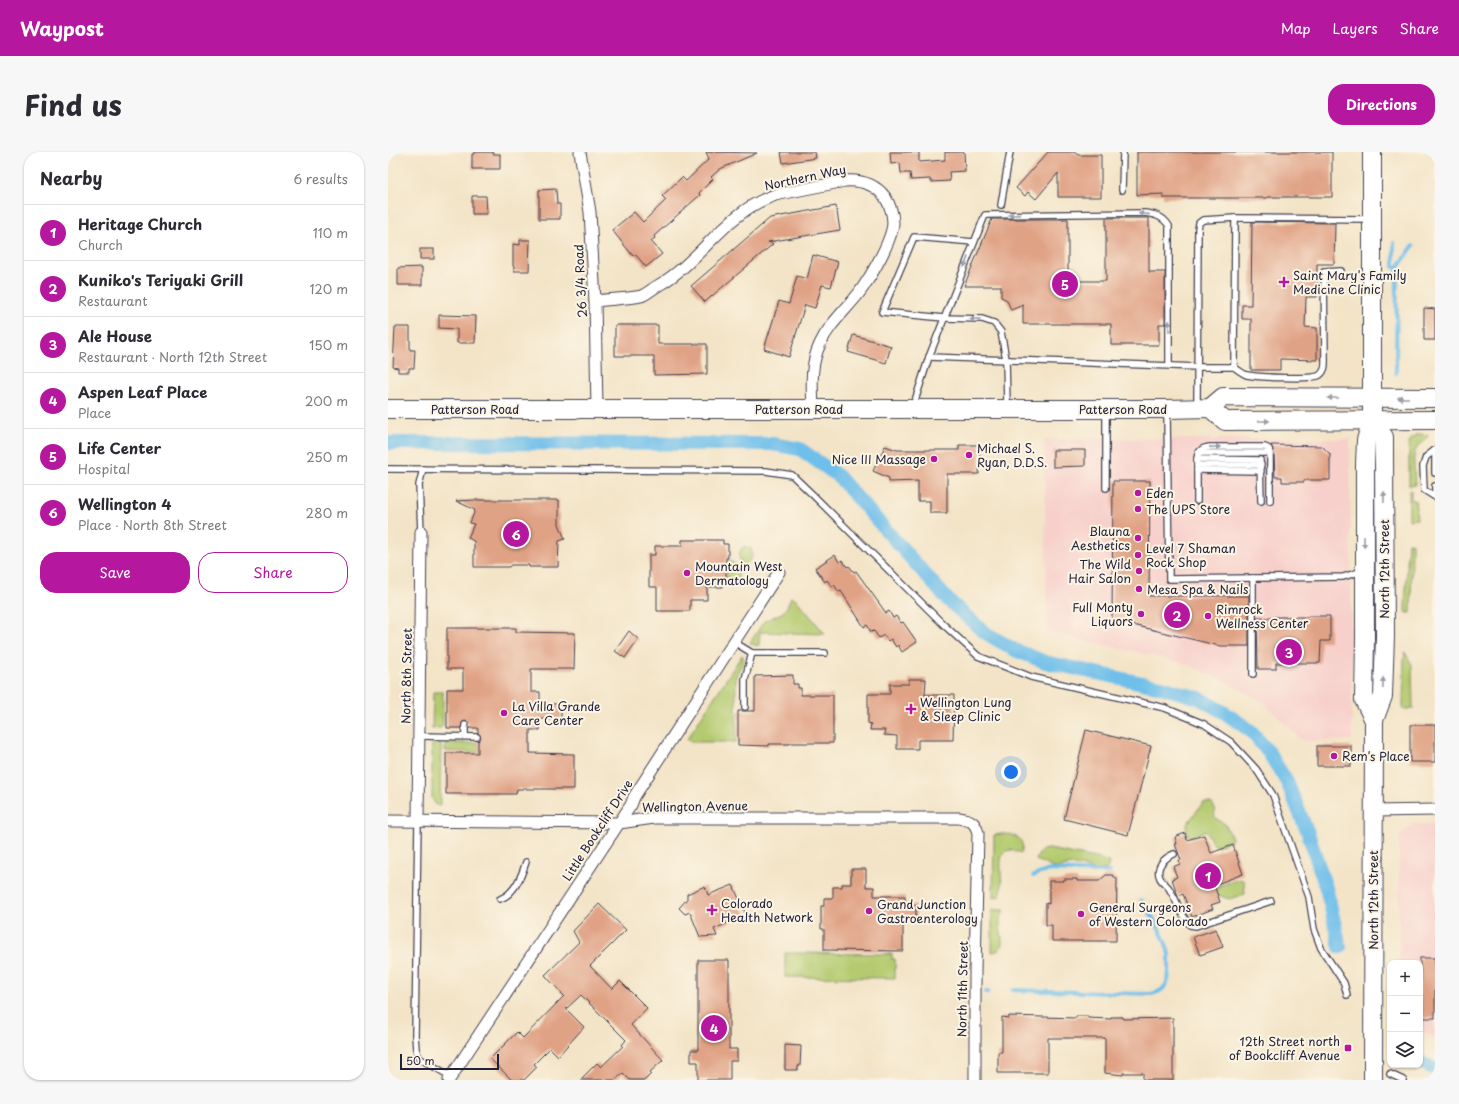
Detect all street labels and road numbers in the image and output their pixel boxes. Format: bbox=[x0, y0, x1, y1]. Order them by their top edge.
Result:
street label: Northern Way bbox=[763, 160, 848, 194]
street label: 26 3/4 Road bbox=[569, 244, 591, 318]
street label: Patterson Road bbox=[431, 400, 519, 418]
street label: Patterson Road bbox=[755, 400, 843, 418]
street label: Patterson Road bbox=[1079, 400, 1167, 418]
street label: North 12th Street bbox=[1375, 519, 1393, 619]
street label: North 8th Street bbox=[396, 628, 416, 724]
street label: Little Bookcliff Drive bbox=[557, 776, 637, 884]
street label: Wellington Avenue bbox=[642, 796, 748, 816]
street label: North 12th Street bbox=[1364, 850, 1382, 950]
street label: North 11th Street bbox=[952, 940, 972, 1037]

